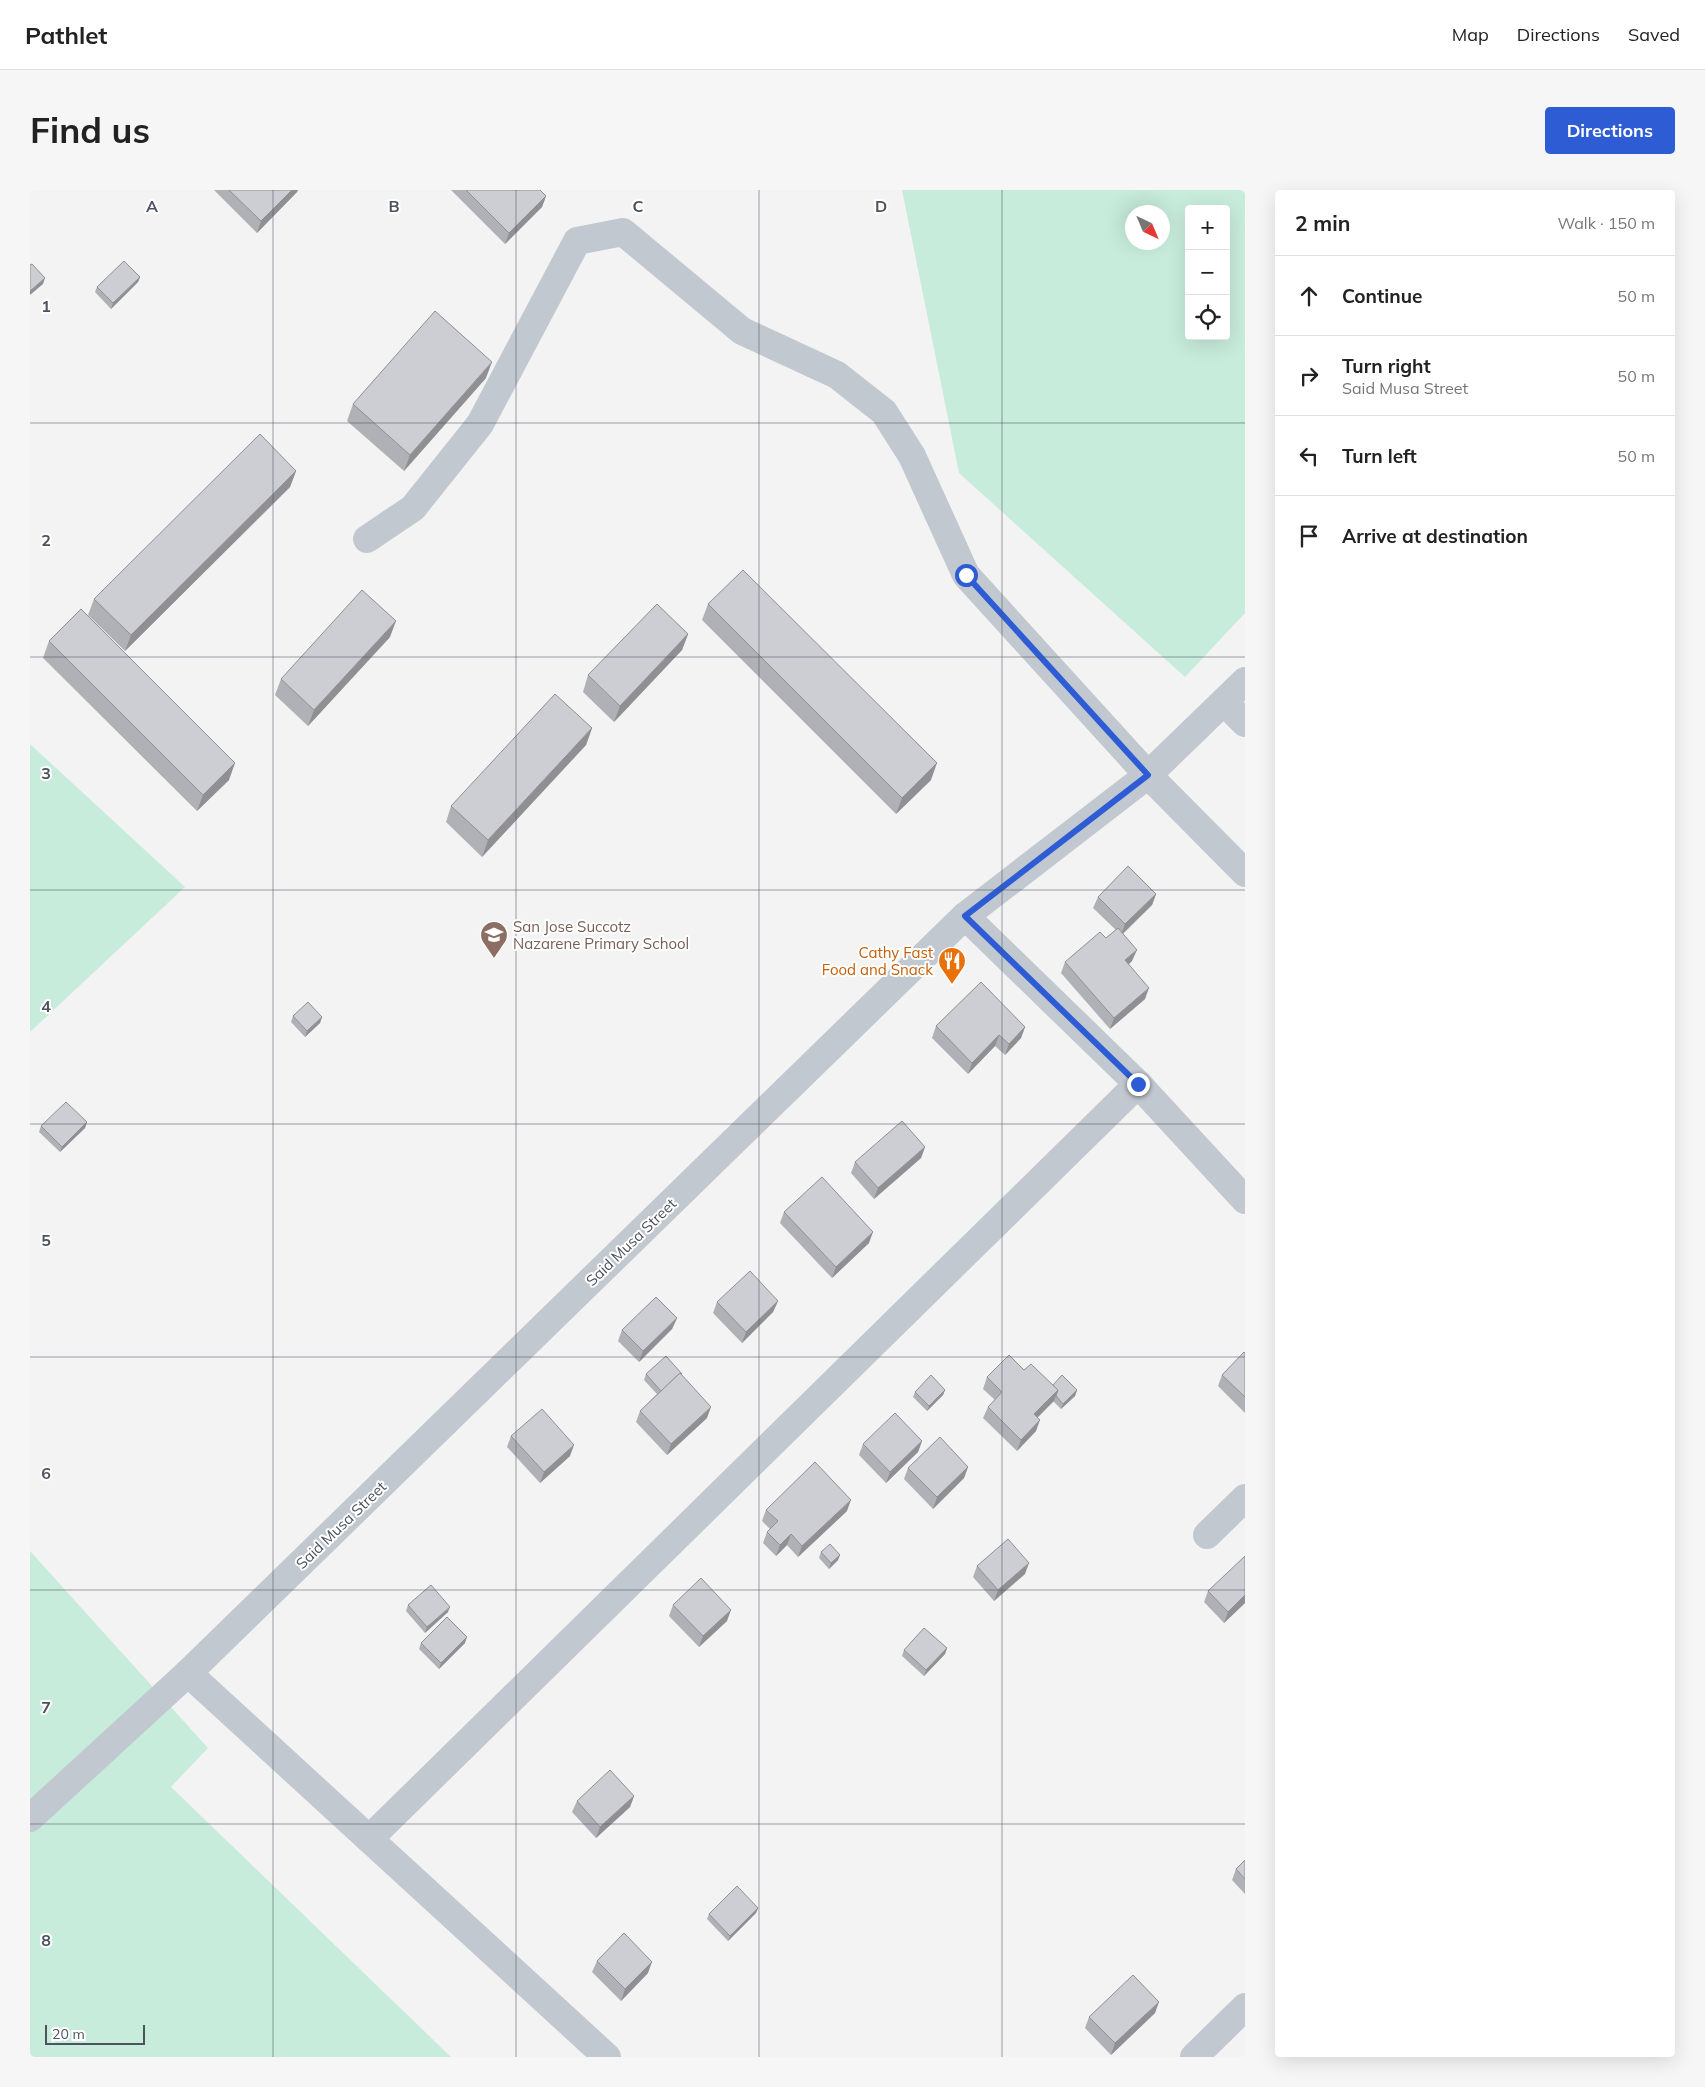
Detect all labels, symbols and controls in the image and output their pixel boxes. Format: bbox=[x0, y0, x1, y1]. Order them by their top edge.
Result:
text: Pathlet bbox=[25, 20, 107, 50]
text: Map bbox=[1452, 23, 1489, 46]
text: Directions bbox=[1517, 23, 1600, 46]
text: Saved bbox=[1628, 23, 1680, 46]
button: Directions bbox=[1545, 107, 1675, 154]
text: Find us bbox=[30, 108, 150, 152]
text: A bbox=[146, 196, 158, 216]
text: B bbox=[388, 196, 400, 216]
text: C bbox=[633, 196, 644, 216]
text: D bbox=[875, 196, 887, 216]
north arrow bbox=[1125, 205, 1170, 250]
map controls bbox=[1185, 205, 1230, 340]
button: + bbox=[1185, 205, 1230, 250]
text: 2 min bbox=[1295, 210, 1350, 236]
text: Walk · 150 m bbox=[1557, 213, 1655, 233]
button: − bbox=[1185, 250, 1230, 295]
icon: ahead bbox=[1295, 282, 1323, 310]
text: Continue bbox=[1342, 284, 1422, 308]
text: 50 m bbox=[1618, 286, 1655, 306]
button: locate bbox=[1185, 295, 1230, 340]
text: 1 bbox=[41, 296, 51, 316]
text: Turn right bbox=[1342, 354, 1431, 378]
icon: right bbox=[1295, 362, 1323, 390]
text: 50 m bbox=[1618, 366, 1655, 386]
text: Said Musa Street bbox=[1342, 378, 1468, 398]
icon: left bbox=[1295, 442, 1323, 470]
text: Turn left bbox=[1342, 444, 1417, 468]
text: 50 m bbox=[1618, 446, 1655, 466]
icon: arrive bbox=[1295, 522, 1323, 550]
text: Arrive at destination bbox=[1342, 524, 1528, 548]
text: 2 bbox=[41, 530, 51, 550]
route start bbox=[955, 564, 978, 587]
text: 3 bbox=[41, 763, 51, 783]
place label: San Jose Succotz Nazarene Primary School bbox=[513, 917, 689, 953]
school or university icon: San Jose Succotz Nazarene Primary School bbox=[479, 920, 509, 959]
place label: Cathy Fast Food and Snack bbox=[822, 943, 933, 979]
restaurant icon: Cathy Fast Food and Snack bbox=[937, 946, 967, 985]
text: 4 bbox=[41, 996, 51, 1016]
route end bbox=[1127, 1073, 1150, 1096]
street label: Said Musa Street bbox=[582, 1194, 680, 1290]
text: 5 bbox=[41, 1230, 51, 1250]
text: 6 bbox=[41, 1463, 51, 1483]
street label: Said Musa Street bbox=[292, 1477, 390, 1573]
text: 7 bbox=[41, 1697, 51, 1717]
text: 8 bbox=[41, 1930, 51, 1950]
scale bar bbox=[45, 2022, 145, 2045]
text: 20 m bbox=[52, 2025, 85, 2043]

